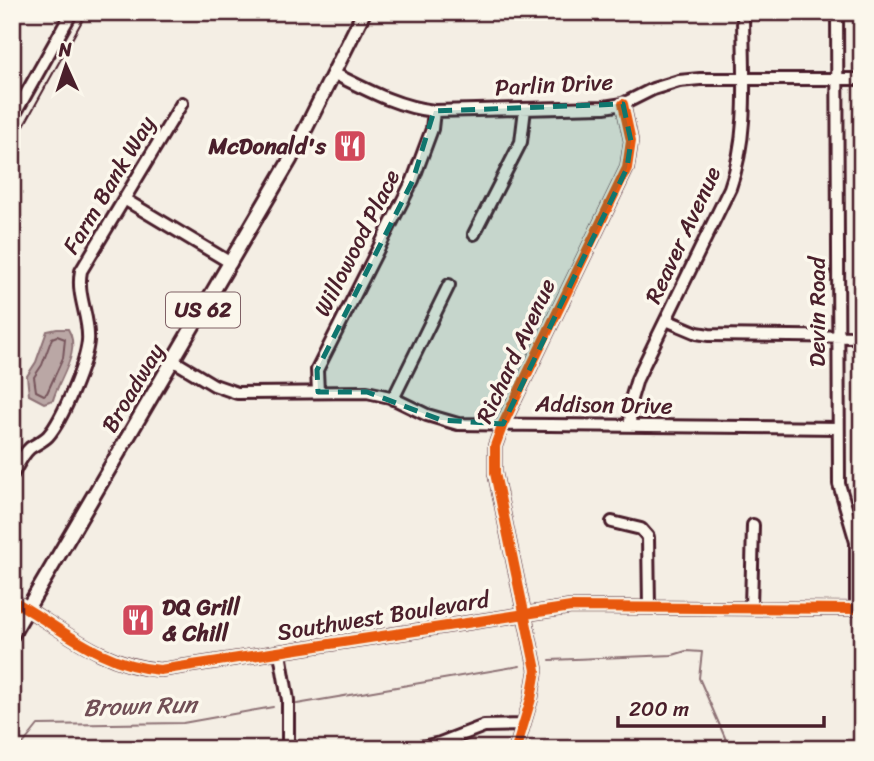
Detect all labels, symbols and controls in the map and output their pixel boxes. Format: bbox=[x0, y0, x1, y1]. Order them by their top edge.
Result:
north arrow bbox=[32, 32, 102, 102]
text: N bbox=[57, 33, 73, 66]
street label: Parlin Drive bbox=[494, 61, 614, 109]
street label: Farm Bank Way bbox=[51, 108, 167, 262]
place label: McDonald's bbox=[207, 126, 326, 167]
restaurant icon: McDonald's bbox=[331, 127, 369, 165]
street label: Reaver Avenue bbox=[633, 159, 733, 311]
street label: Willowood Place bbox=[302, 162, 412, 324]
street label: Devin Road bbox=[797, 255, 838, 367]
street label: Richard Avenue bbox=[464, 271, 568, 431]
road number: US 62 bbox=[166, 292, 240, 328]
street label: Broadway bbox=[90, 335, 176, 441]
street label: Addison Drive bbox=[534, 383, 673, 427]
street label: Southwest Boulevard bbox=[274, 579, 494, 653]
place label: DQ Grill & Chill bbox=[162, 587, 241, 654]
restaurant icon: DQ Grill & Chill bbox=[119, 601, 157, 639]
water label: Brown Run bbox=[83, 683, 200, 729]
scale bar bbox=[618, 684, 825, 728]
text: 200 m bbox=[629, 690, 689, 728]

